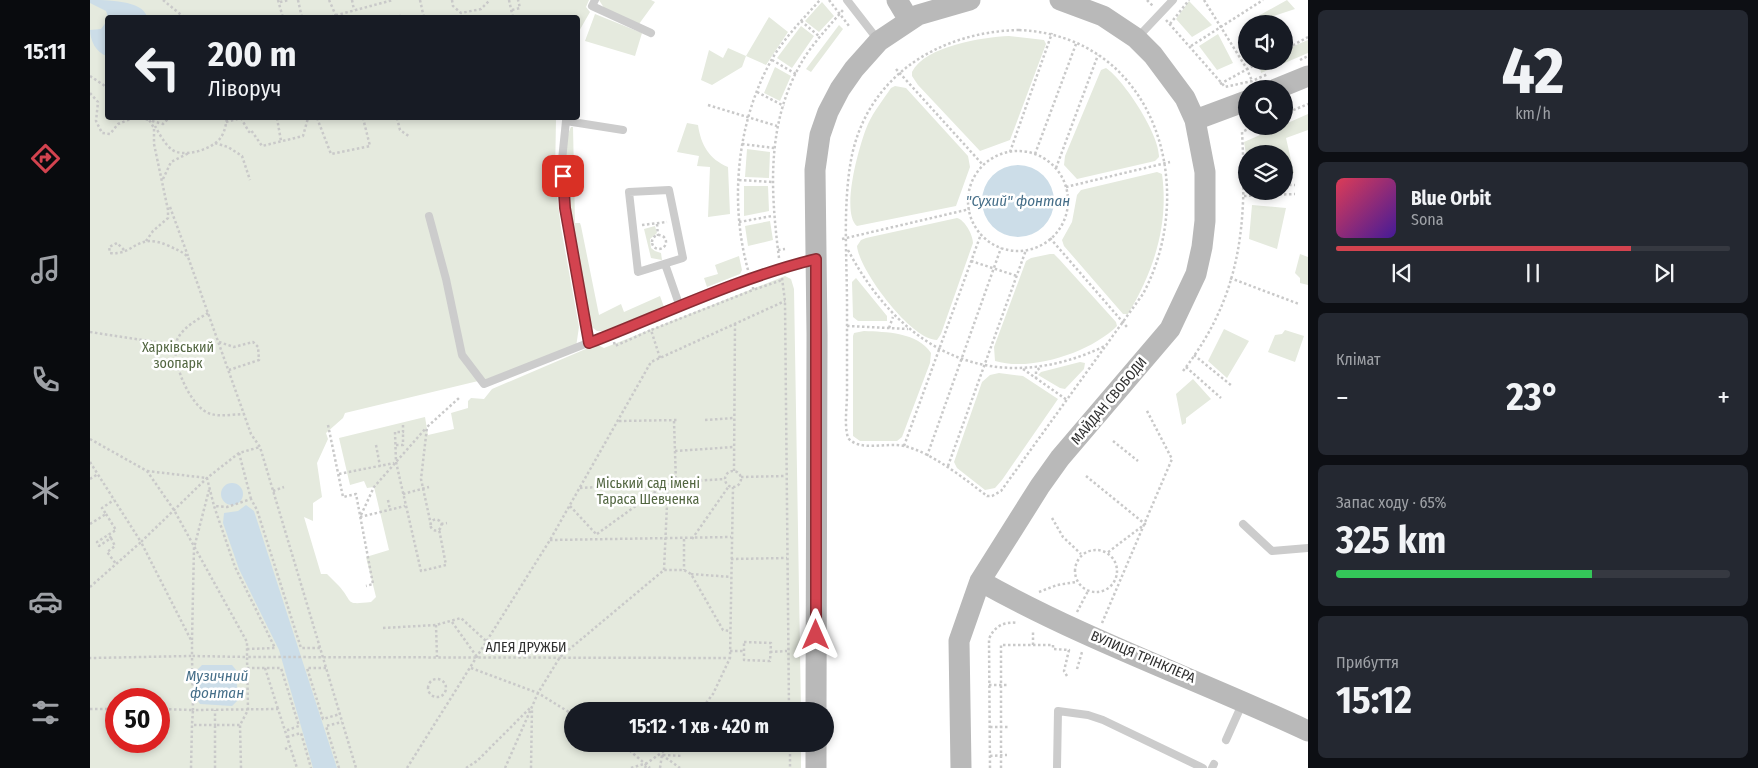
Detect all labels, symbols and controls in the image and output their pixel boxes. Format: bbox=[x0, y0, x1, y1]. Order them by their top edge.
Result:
map controls bbox=[1238, 15, 1293, 200]
button: sound bbox=[1238, 15, 1293, 70]
text: 42 bbox=[1502, 32, 1564, 110]
text: 200 m bbox=[208, 33, 296, 75]
icon: left bbox=[125, 35, 190, 100]
text: 15:11 bbox=[24, 38, 66, 65]
text: Ліворуч bbox=[208, 75, 281, 102]
button: search bbox=[1238, 80, 1293, 135]
text: km/h bbox=[1515, 104, 1551, 123]
icon: directions bbox=[28, 141, 63, 176]
button: layers bbox=[1238, 145, 1293, 200]
pin bbox=[542, 155, 584, 197]
icon: arrive bbox=[549, 162, 577, 190]
text: Blue Orbit bbox=[1411, 187, 1491, 210]
water label: "Сухий" фонтан bbox=[966, 192, 1070, 210]
text: Sona bbox=[1411, 210, 1444, 229]
icon: music bbox=[28, 252, 63, 287]
icon: previous bbox=[1388, 259, 1416, 287]
icon: pause bbox=[1519, 259, 1547, 287]
icon: next bbox=[1650, 259, 1678, 287]
park label: Харківський зоопарк bbox=[142, 339, 214, 372]
text: Клімат bbox=[1336, 350, 1381, 369]
street label: МАЙДАН СВОБОДИ bbox=[1068, 354, 1150, 448]
icon: phone bbox=[28, 362, 63, 397]
text: 23° bbox=[1506, 374, 1560, 420]
text: − bbox=[1336, 381, 1349, 414]
text: + bbox=[1717, 381, 1730, 414]
icon: climate bbox=[28, 473, 63, 508]
park label: Міський сад імені Тараса Шевченка bbox=[596, 475, 700, 508]
text: Запас ходу · 65% bbox=[1336, 493, 1446, 512]
text: 325 km bbox=[1336, 517, 1446, 563]
icon: car bbox=[28, 584, 63, 619]
position arrow bbox=[789, 608, 841, 660]
street label: ВУЛИЦЯ ТРІНКЛЕРА bbox=[1088, 627, 1198, 687]
street label: АЛЕЯ ДРУЖБИ bbox=[485, 639, 567, 656]
text: Прибуття bbox=[1336, 653, 1399, 672]
water label: Музичний фонтан bbox=[186, 667, 248, 702]
text: 15:12 bbox=[1336, 677, 1412, 723]
speed limit sign: 50 bbox=[105, 688, 170, 753]
icon: filters bbox=[28, 695, 63, 730]
text: 15:12 · 1 хв · 420 m bbox=[629, 715, 769, 738]

